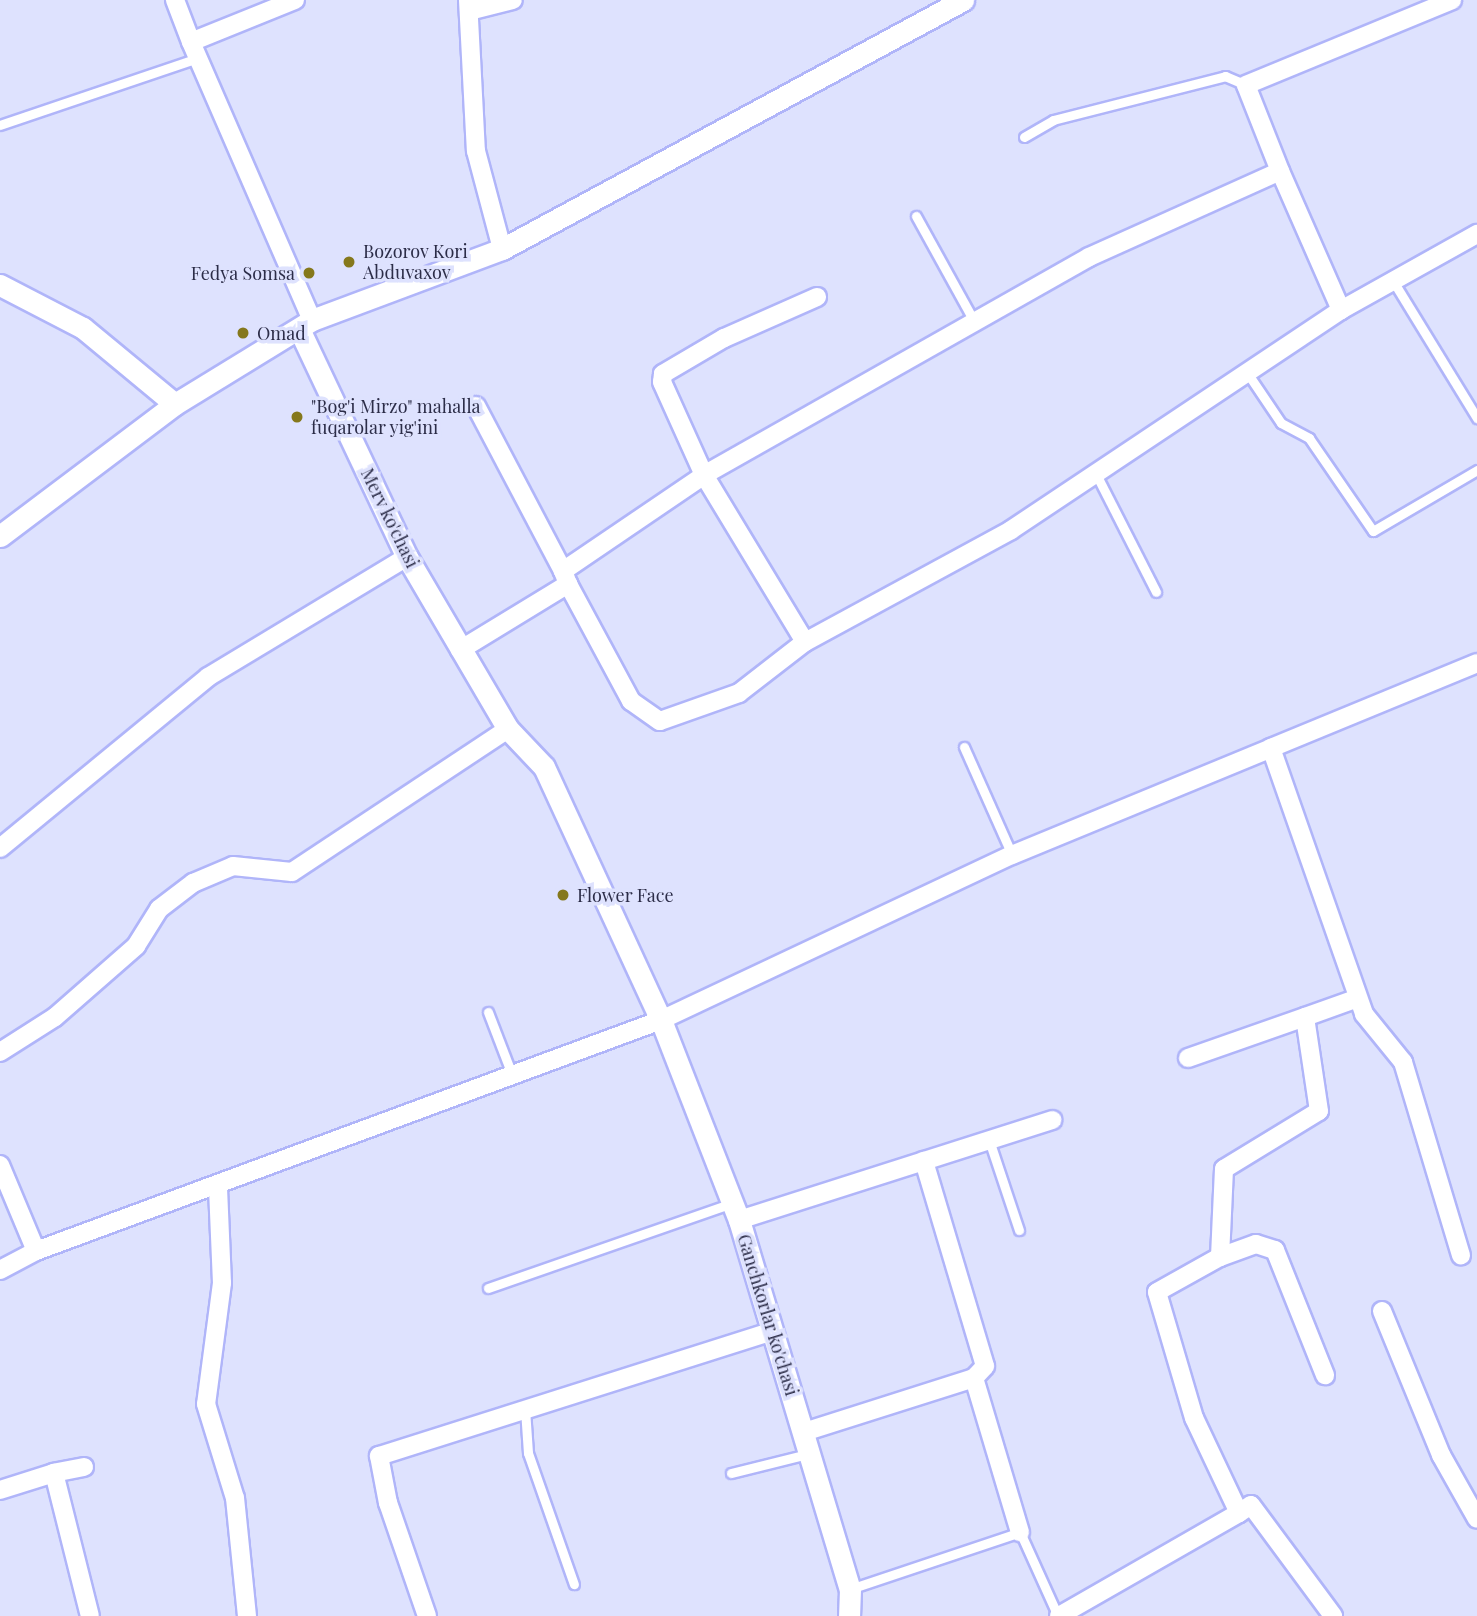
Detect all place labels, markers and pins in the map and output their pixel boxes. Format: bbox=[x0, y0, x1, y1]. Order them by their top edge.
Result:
place label: Bozorov Kori Abduvaxov bbox=[363, 241, 468, 284]
marker: Bozorov Kori Abduvaxov bbox=[341, 254, 357, 270]
place label: Fedya Somsa bbox=[191, 262, 295, 284]
marker: Fedya Somsa bbox=[301, 265, 317, 281]
place label: Omad bbox=[257, 322, 306, 344]
marker: Omad bbox=[235, 325, 251, 341]
place label: "Bog'i Mirzo" mahalla fuqarolar yig'ini bbox=[311, 396, 481, 438]
marker: "Bog'i Mirzo" mahalla fuqarolar yig'ini bbox=[289, 409, 305, 425]
place label: Flower Face bbox=[577, 884, 674, 906]
marker: Flower Face bbox=[555, 887, 571, 903]

